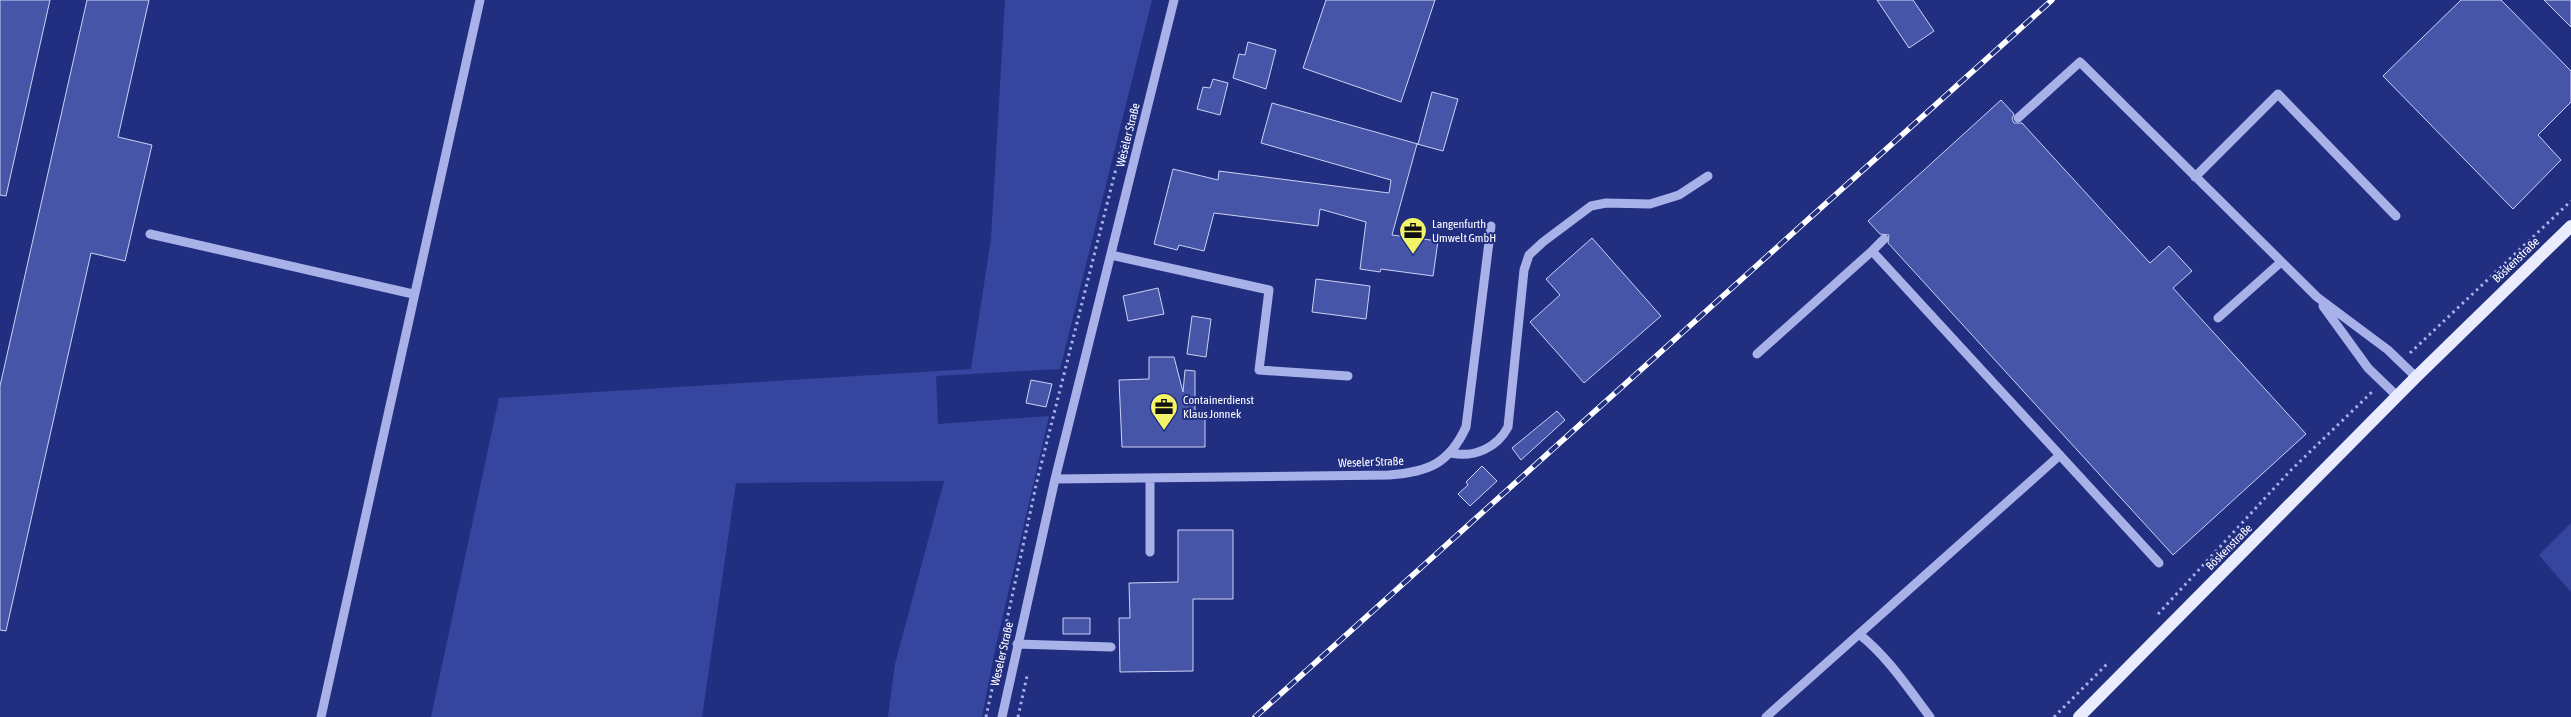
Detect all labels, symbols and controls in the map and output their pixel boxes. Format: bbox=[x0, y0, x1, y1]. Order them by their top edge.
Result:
street label: Weseler Straße bbox=[1113, 101, 1143, 169]
office icon: Langenfurth Umwelt GmbH bbox=[1398, 216, 1428, 255]
place label: Langenfurth Umwelt GmbH bbox=[1432, 217, 1496, 245]
street label: Böskenstraße bbox=[2490, 234, 2542, 286]
office icon: Containerdienst Klaus Jonnek bbox=[1149, 392, 1179, 431]
place label: Containerdienst Klaus Jonnek bbox=[1183, 393, 1254, 421]
street label: Weseler Straße bbox=[1338, 454, 1404, 470]
street label: Böskenstraße bbox=[2203, 521, 2255, 573]
street label: Weseler Straße bbox=[988, 620, 1016, 688]

